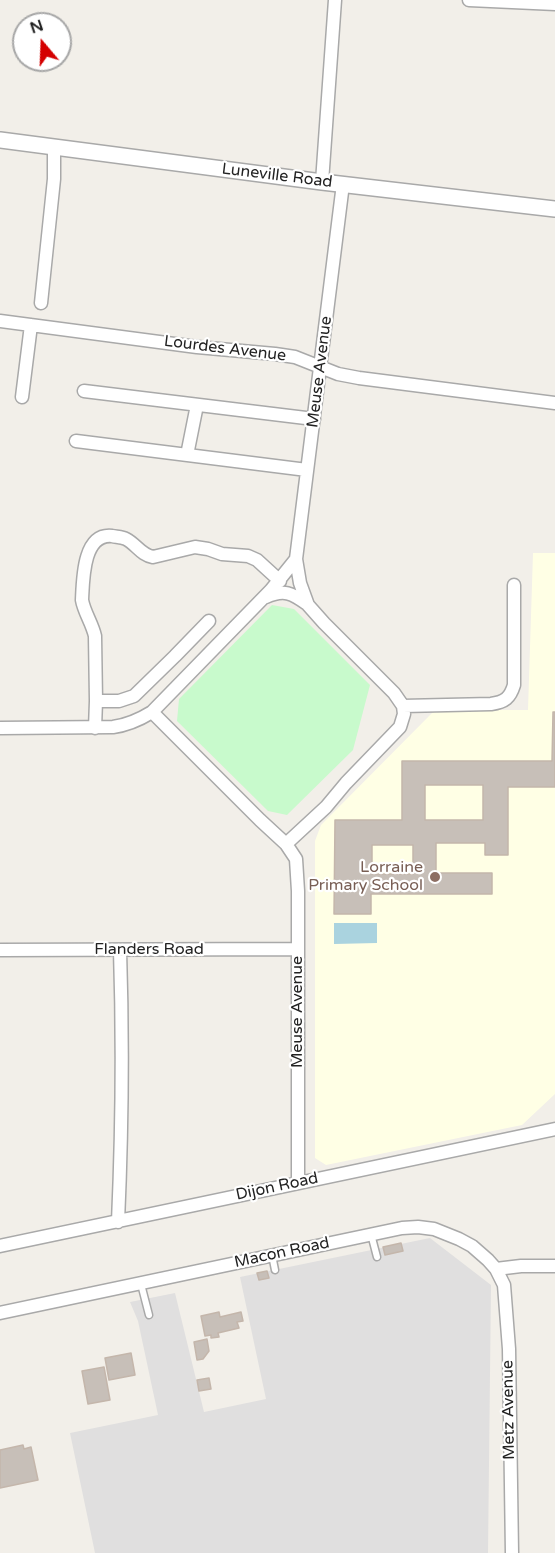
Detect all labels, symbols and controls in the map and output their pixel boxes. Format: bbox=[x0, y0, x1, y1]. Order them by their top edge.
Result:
north arrow bbox=[12, 12, 72, 72]
text: N bbox=[27, 15, 46, 38]
street label: Luneville Road bbox=[220, 160, 334, 192]
street label: Meuse Avenue bbox=[304, 315, 336, 429]
street label: Lourdes Avenue bbox=[163, 332, 287, 366]
place label: Lorraine Primary School bbox=[308, 858, 423, 896]
marker: Lorraine Primary School bbox=[428, 870, 442, 884]
street label: Flanders Road bbox=[94, 940, 204, 960]
street label: Meuse Avenue bbox=[288, 956, 308, 1068]
street label: Dijon Road bbox=[234, 1169, 320, 1205]
street label: Macon Road bbox=[233, 1234, 331, 1272]
street label: Metz Avenue bbox=[499, 1360, 519, 1460]

